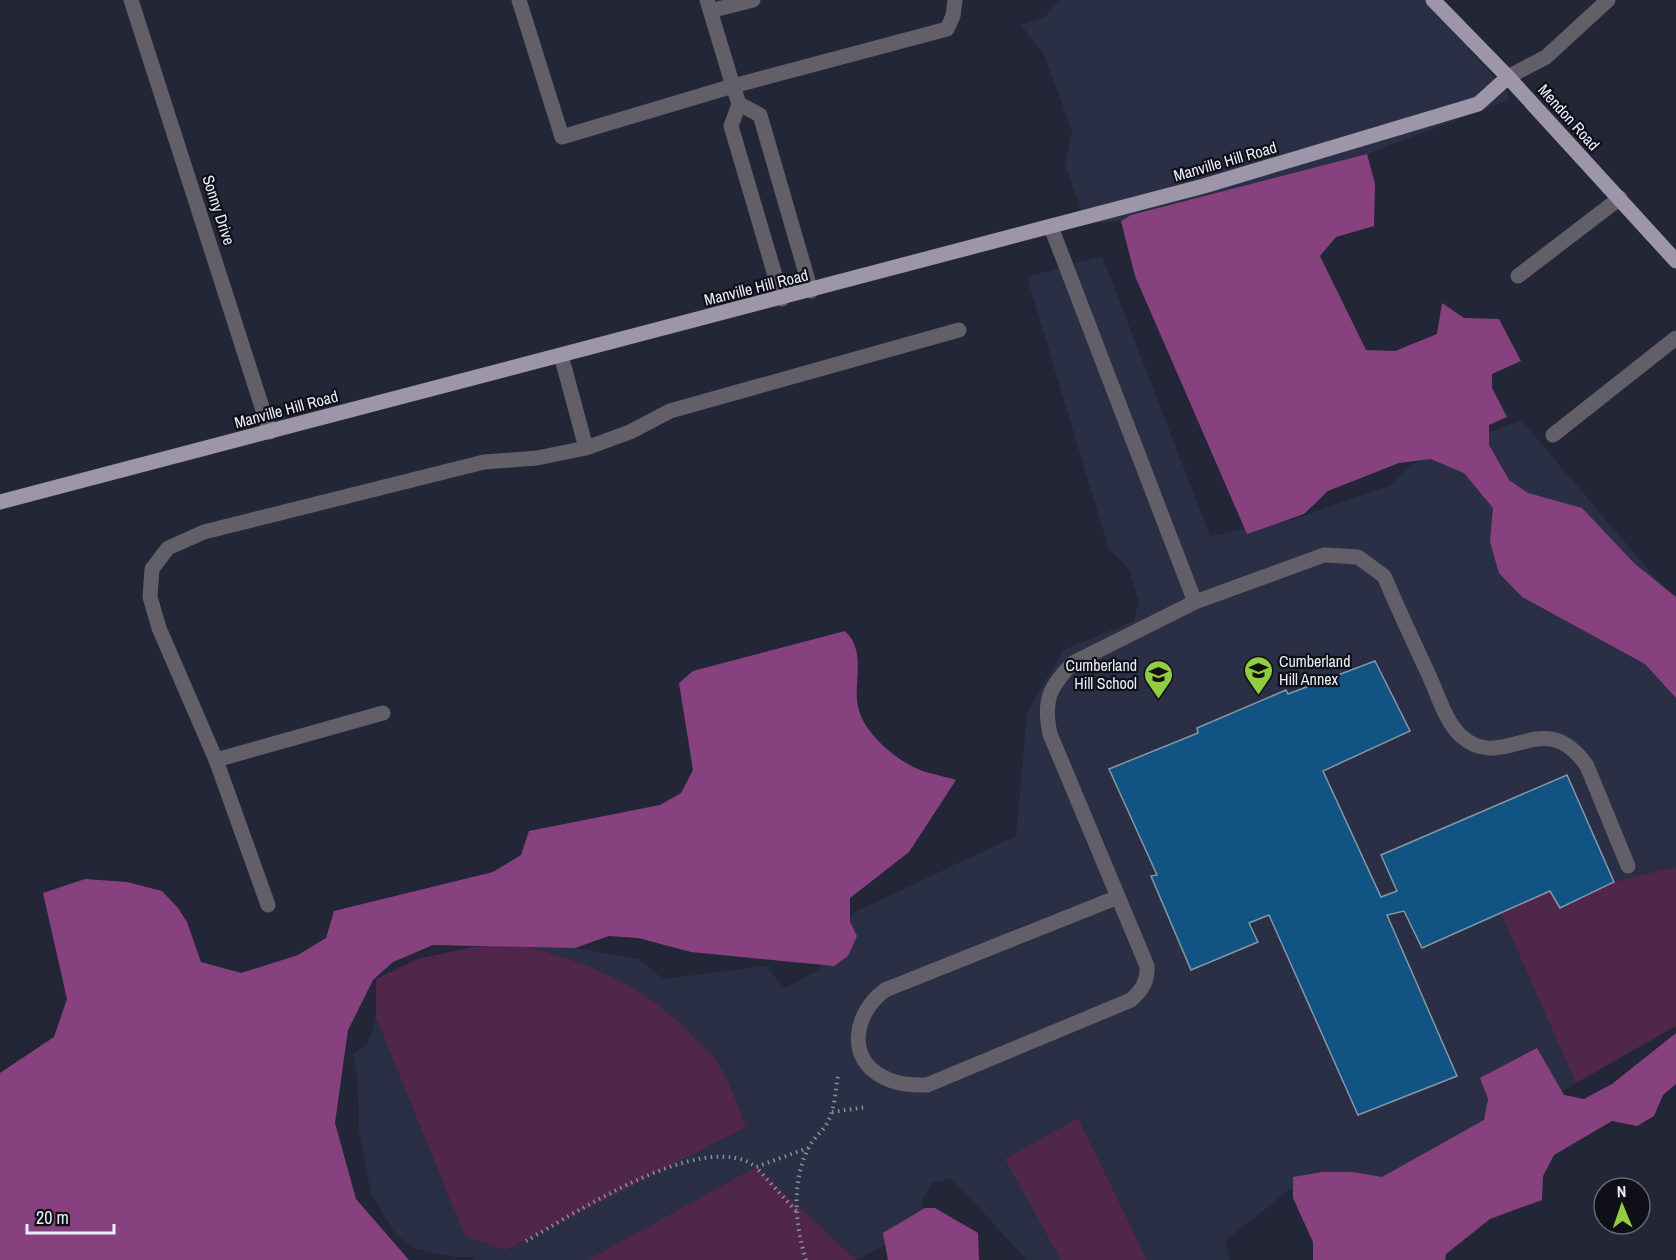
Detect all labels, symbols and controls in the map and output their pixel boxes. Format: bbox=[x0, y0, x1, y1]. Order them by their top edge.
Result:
street label: Mendon Road bbox=[1533, 79, 1605, 155]
street label: Manville Hill Road bbox=[1171, 136, 1279, 186]
street label: Sonny Drive bbox=[197, 172, 241, 248]
street label: Manville Hill Road bbox=[702, 263, 810, 311]
street label: Manville Hill Road bbox=[232, 385, 340, 433]
place label: Cumberland Hill Annex bbox=[1279, 650, 1350, 690]
place label: Cumberland Hill School bbox=[1066, 654, 1137, 694]
school or university icon: Cumberland Hill Annex bbox=[1242, 654, 1274, 696]
school or university icon: Cumberland Hill School bbox=[1142, 658, 1174, 700]
north arrow bbox=[1592, 1176, 1652, 1236]
text: N bbox=[1616, 1180, 1627, 1202]
scale bar bbox=[27, 1197, 114, 1235]
text: 20 m bbox=[36, 1205, 69, 1230]

